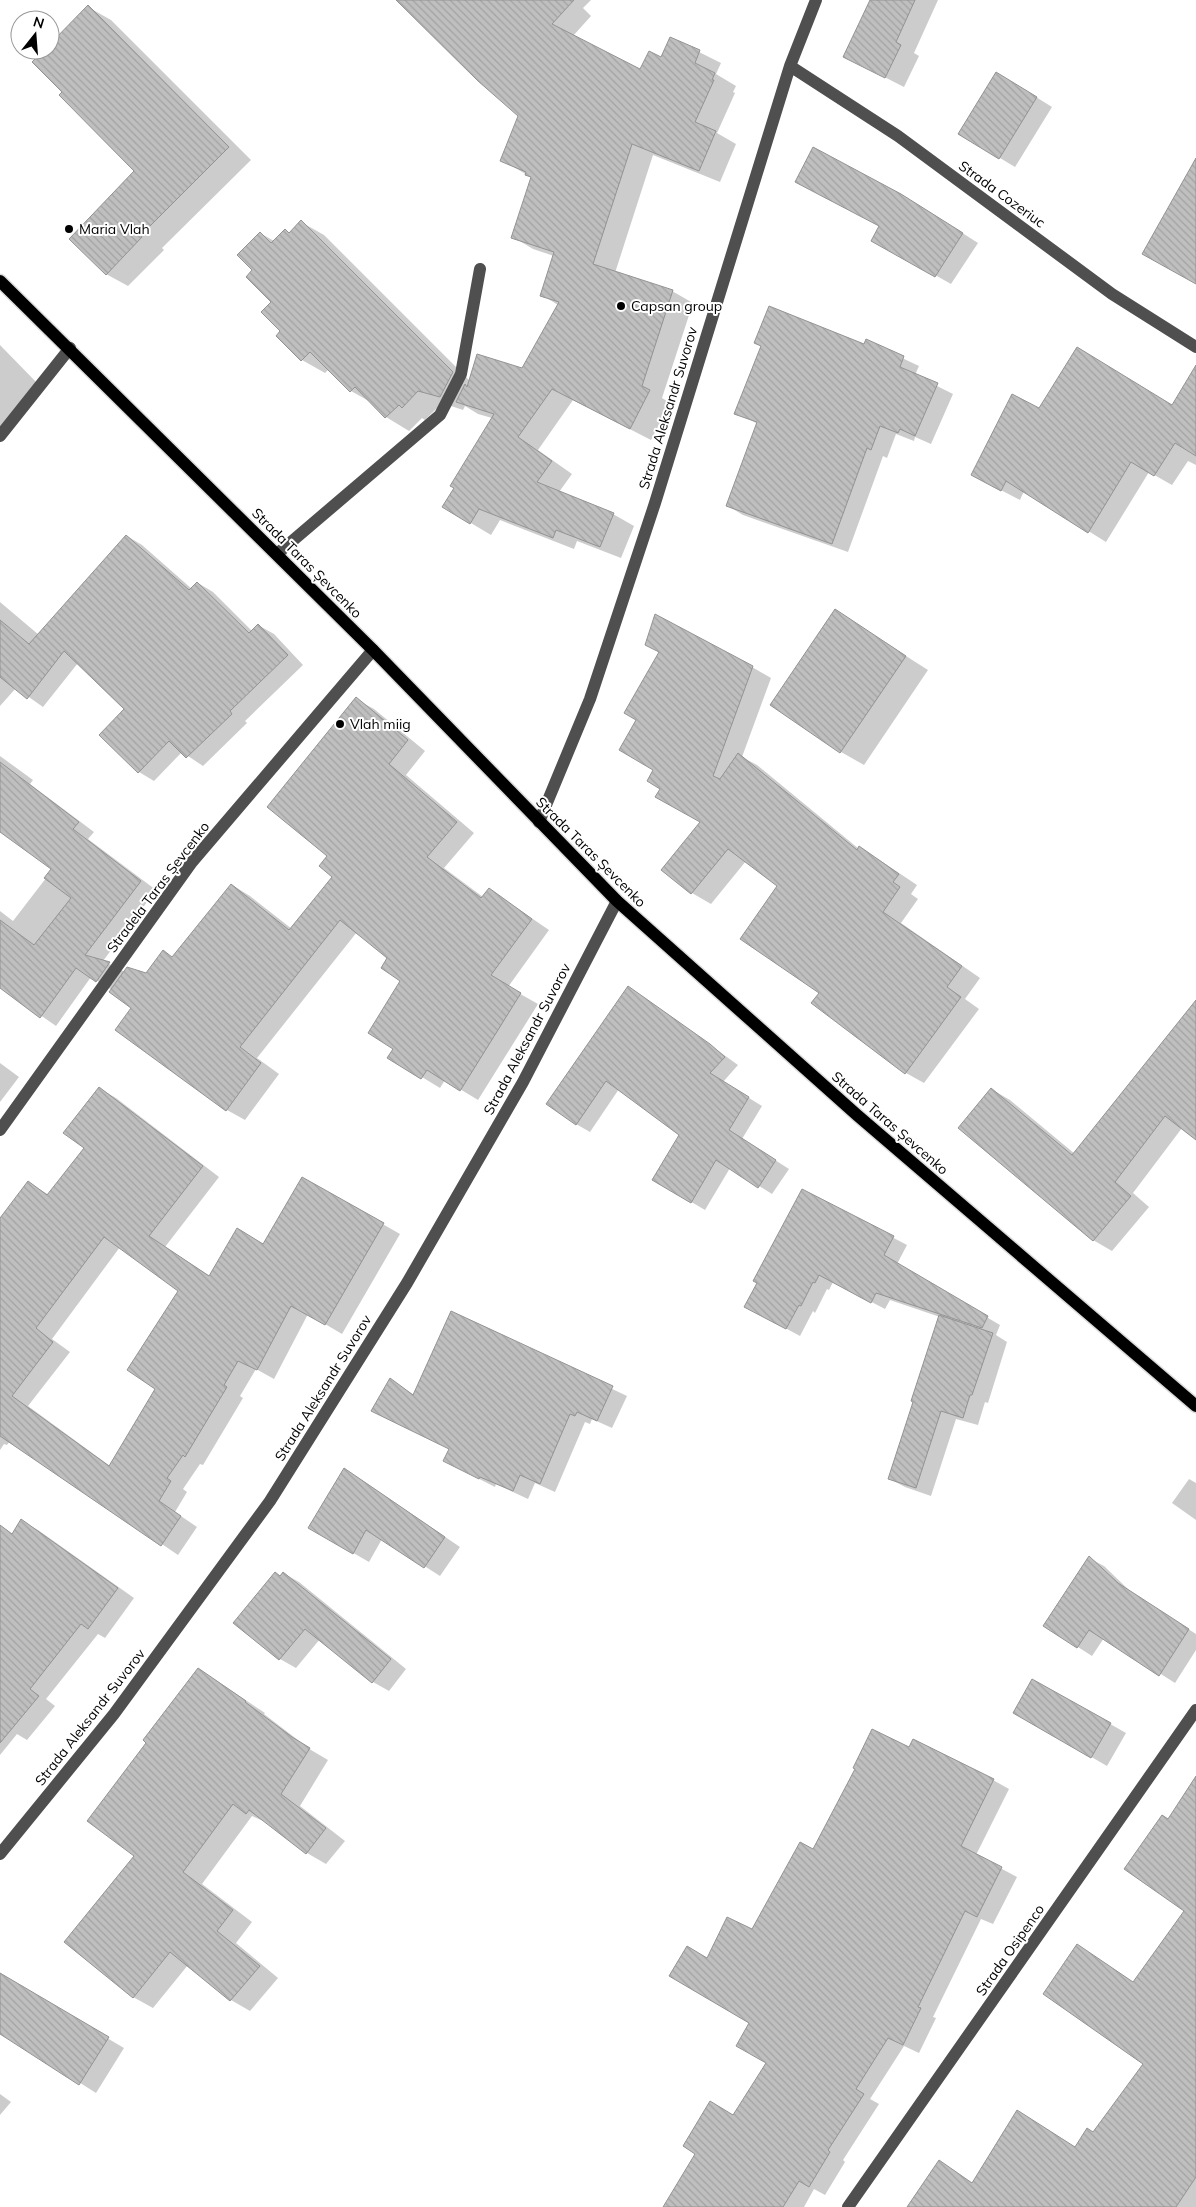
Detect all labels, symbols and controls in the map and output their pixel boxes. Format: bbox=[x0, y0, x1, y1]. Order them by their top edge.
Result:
north arrow bbox=[10, 10, 60, 60]
text: N bbox=[31, 12, 46, 33]
street label: Strada Cozeriuc bbox=[955, 157, 1049, 231]
place label: Maria Vlah bbox=[79, 220, 150, 238]
marker: Maria Vlah bbox=[63, 223, 75, 235]
place label: Capsan group bbox=[631, 297, 722, 315]
marker: Capsan group bbox=[615, 300, 627, 312]
street label: Strada Aleksandr Suvorov bbox=[635, 324, 701, 491]
street label: Strada Taras Șevcenko bbox=[248, 504, 366, 622]
place label: Vlah miig bbox=[350, 715, 411, 733]
marker: Vlah miig bbox=[334, 718, 346, 730]
street label: Strada Taras Șevcenko bbox=[532, 793, 650, 911]
street label: Stradela Taras Șevcenko bbox=[103, 818, 213, 956]
street label: Strada Aleksandr Suvorov bbox=[479, 960, 575, 1118]
street label: Strada Taras Șevcenko bbox=[828, 1068, 952, 1178]
street label: Strada Aleksandr Suvorov bbox=[271, 1311, 376, 1464]
street label: Strada Aleksandr Suvorov bbox=[31, 1644, 149, 1789]
street label: Strada Osipenco bbox=[972, 1901, 1048, 1999]

